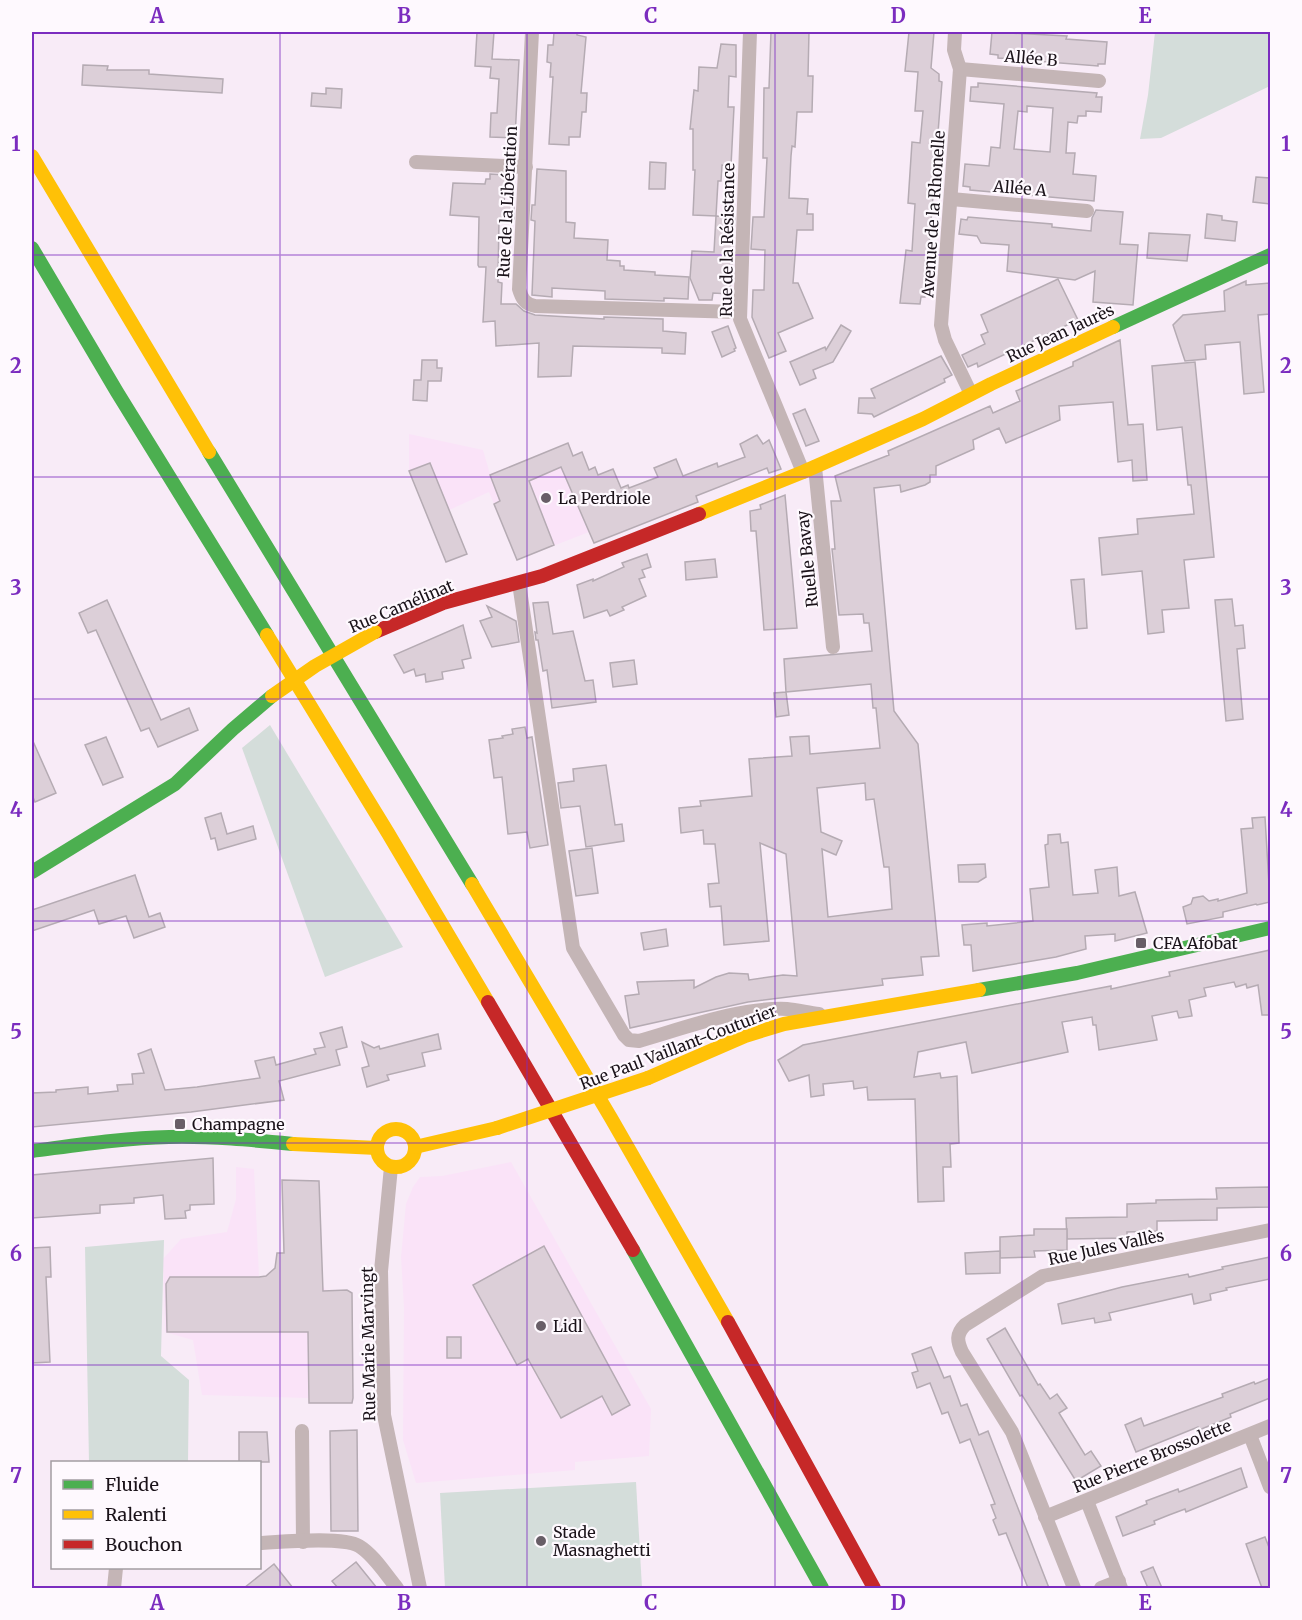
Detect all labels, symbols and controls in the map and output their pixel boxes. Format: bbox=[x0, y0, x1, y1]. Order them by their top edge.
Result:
text: A bbox=[149, 3, 165, 28]
text: B bbox=[397, 3, 411, 28]
text: C bbox=[644, 3, 658, 28]
text: D bbox=[890, 3, 906, 28]
text: E bbox=[1138, 3, 1152, 28]
street label: Allée B bbox=[1003, 46, 1059, 70]
street label: Rue de la Libération bbox=[493, 125, 521, 279]
street label: Avenue de la Rhonelle bbox=[917, 130, 949, 299]
text: 1 bbox=[11, 131, 21, 156]
text: 1 bbox=[1281, 131, 1291, 156]
street label: Rue de la Résistance bbox=[716, 163, 738, 317]
street label: Allée A bbox=[991, 176, 1048, 200]
street label: Rue Jean Jaurès bbox=[1003, 299, 1117, 367]
text: 2 bbox=[10, 353, 22, 378]
text: 2 bbox=[1280, 353, 1292, 378]
place label: La Perdriole bbox=[558, 488, 650, 508]
marker: La Perdriole bbox=[539, 491, 553, 505]
street label: Ruelle Bavay bbox=[792, 509, 822, 608]
text: 3 bbox=[10, 575, 22, 600]
street label: Rue Camélinat bbox=[346, 575, 457, 637]
text: 3 bbox=[1280, 575, 1292, 600]
text: 4 bbox=[10, 797, 23, 822]
text: 4 bbox=[1280, 797, 1293, 822]
place label: CFA Afobat bbox=[1153, 933, 1239, 953]
marker: CFA Afobat bbox=[1134, 936, 1148, 950]
street label: Rue Paul Vaillant-Couturier bbox=[577, 1000, 779, 1094]
text: 5 bbox=[10, 1019, 22, 1044]
text: 5 bbox=[1280, 1019, 1292, 1044]
place label: Champagne bbox=[192, 1114, 285, 1134]
marker: Champagne bbox=[173, 1117, 187, 1131]
street label: Rue Jules Vallès bbox=[1046, 1225, 1166, 1269]
text: 6 bbox=[10, 1241, 22, 1266]
text: 6 bbox=[1280, 1241, 1292, 1266]
street label: Rue Marie Marvingt bbox=[357, 1266, 379, 1422]
place label: Lidl bbox=[553, 1316, 583, 1336]
marker: Lidl bbox=[534, 1319, 548, 1333]
street label: Rue Pierre Brossolette bbox=[1070, 1415, 1234, 1497]
legend bbox=[51, 1461, 261, 1569]
text: 7 bbox=[10, 1463, 22, 1488]
text: 7 bbox=[1280, 1463, 1292, 1488]
text: Fluide bbox=[105, 1473, 159, 1496]
text: Ralenti bbox=[105, 1503, 167, 1526]
place label: Stade Masnaghetti bbox=[553, 1522, 651, 1560]
text: Bouchon bbox=[105, 1533, 182, 1556]
marker: Stade Masnaghetti bbox=[534, 1534, 548, 1548]
text: A bbox=[149, 1590, 165, 1615]
text: B bbox=[397, 1590, 411, 1615]
text: C bbox=[644, 1590, 658, 1615]
text: D bbox=[890, 1590, 906, 1615]
text: E bbox=[1138, 1590, 1152, 1615]

